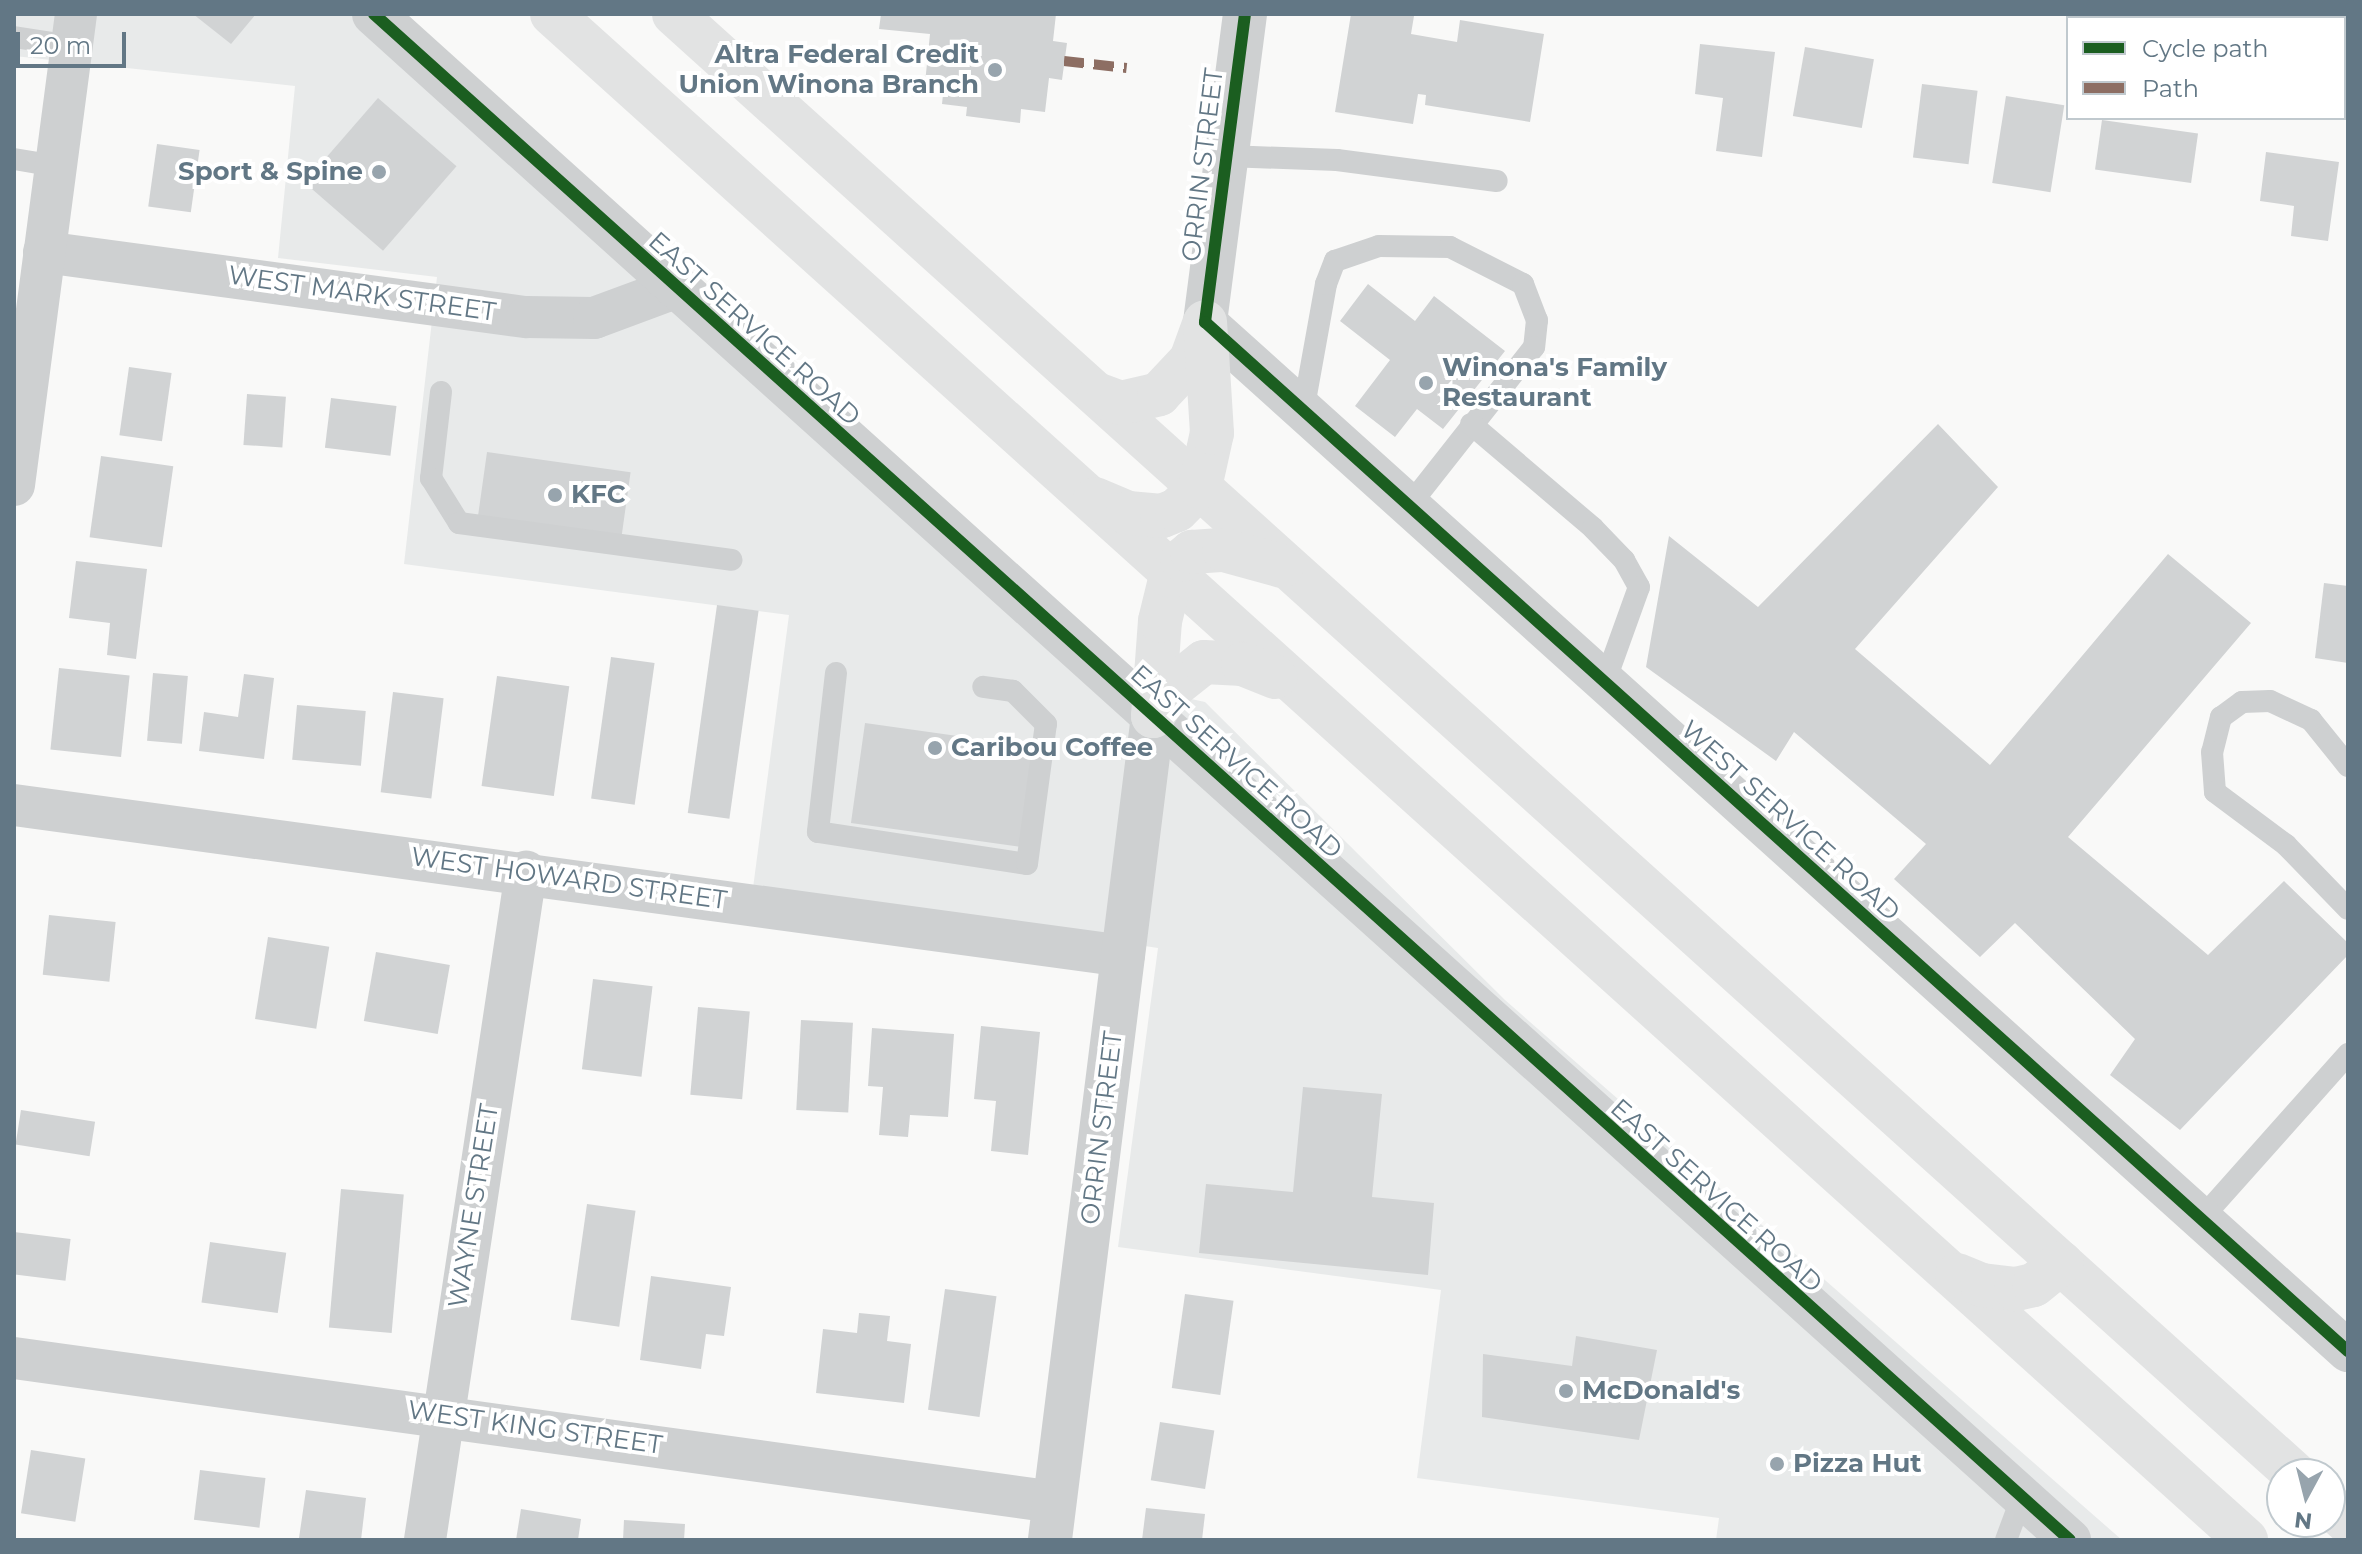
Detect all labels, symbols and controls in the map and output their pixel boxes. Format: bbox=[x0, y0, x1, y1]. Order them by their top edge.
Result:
scale bar bbox=[20, 16, 130, 66]
legend bbox=[2066, 16, 2346, 120]
text: 20 m bbox=[30, 31, 91, 60]
text: Cycle path bbox=[2142, 34, 2269, 63]
place label: Altra Federal Credit Union Winona Branch bbox=[679, 39, 979, 100]
marker: Altra Federal Credit Union Winona Branch bbox=[986, 61, 1004, 79]
street label: ORRIN STREET bbox=[1176, 67, 1230, 263]
text: Path bbox=[2142, 74, 2199, 103]
place label: Sport & Spine bbox=[178, 156, 363, 188]
marker: Sport & Spine bbox=[370, 163, 388, 181]
street label: EAST SERVICE ROAD bbox=[642, 226, 866, 432]
street label: WEST MARK STREET bbox=[226, 260, 498, 328]
place label: Winona's Family Restaurant bbox=[1442, 352, 1667, 414]
marker: Winona's Family Restaurant bbox=[1417, 374, 1435, 392]
place label: KFC bbox=[571, 479, 626, 511]
marker: KFC bbox=[546, 486, 564, 504]
street label: EAST SERVICE ROAD bbox=[1124, 659, 1348, 865]
street label: WEST SERVICE ROAD bbox=[1674, 714, 1906, 928]
place label: Caribou Coffee bbox=[951, 732, 1153, 764]
marker: Caribou Coffee bbox=[926, 739, 944, 757]
street label: WEST HOWARD STREET bbox=[409, 841, 729, 917]
street label: ORRIN STREET bbox=[1075, 1030, 1129, 1226]
street label: EAST SERVICE ROAD bbox=[1604, 1093, 1828, 1299]
street label: WAYNE STREET bbox=[442, 1102, 506, 1310]
place label: McDonald's bbox=[1582, 1375, 1740, 1407]
marker: McDonald's bbox=[1557, 1382, 1575, 1400]
street label: WEST KING STREET bbox=[406, 1395, 664, 1461]
place label: Pizza Hut bbox=[1793, 1448, 1922, 1480]
marker: Pizza Hut bbox=[1768, 1455, 1786, 1473]
north arrow bbox=[2266, 1458, 2346, 1538]
text: N bbox=[2293, 1506, 2314, 1535]

